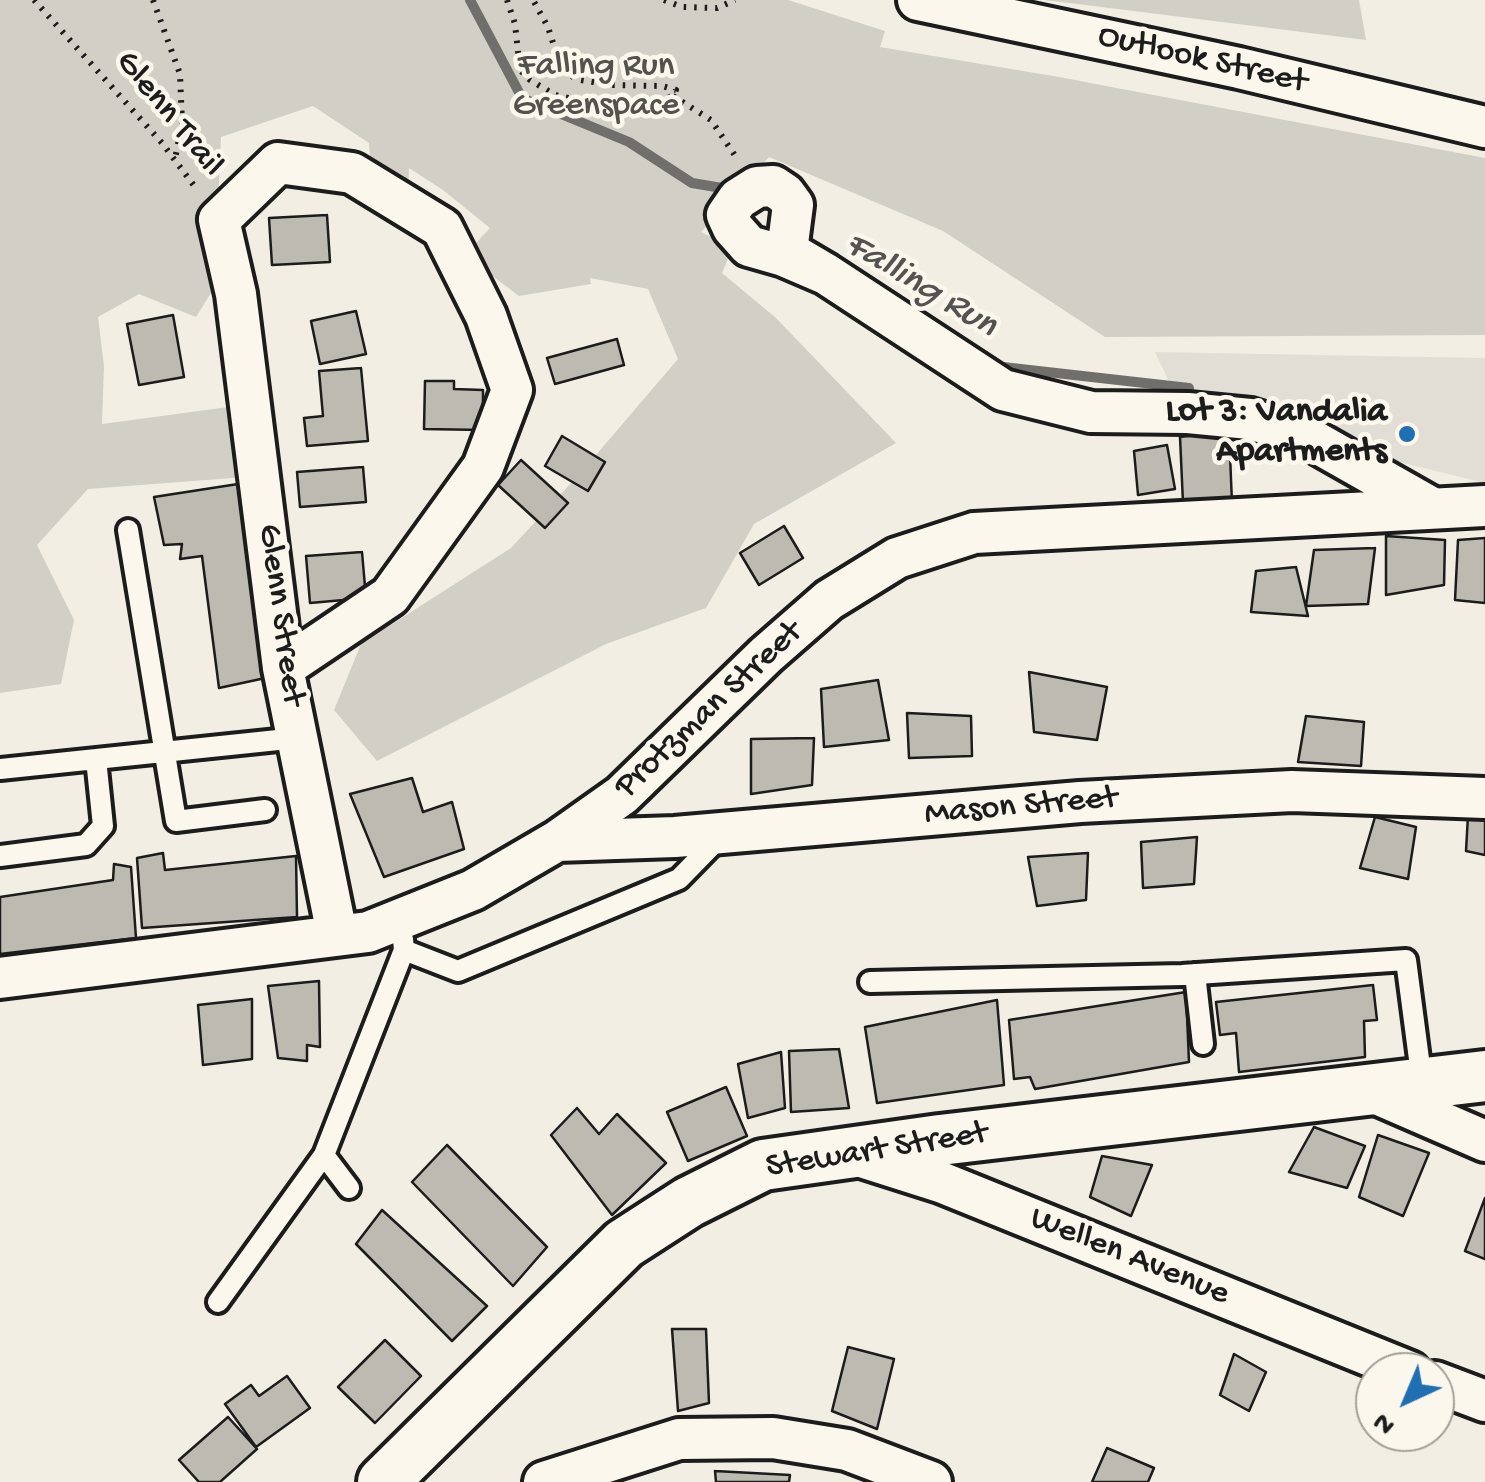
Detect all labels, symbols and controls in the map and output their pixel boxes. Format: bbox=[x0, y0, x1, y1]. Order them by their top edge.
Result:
street label: Outlook Street bbox=[1093, 17, 1311, 105]
street label: Glenn Trail bbox=[104, 44, 232, 186]
park label: Falling Run Greenspace bbox=[513, 47, 679, 129]
water label: Falling Run bbox=[835, 224, 1005, 350]
place label: Lot 3: Vandalia Apartments bbox=[1166, 393, 1387, 475]
marker: Lot 3: Vandalia Apartments bbox=[1396, 423, 1418, 445]
street label: Glenn Street bbox=[245, 522, 313, 708]
street label: Protzman Street bbox=[607, 613, 813, 809]
street label: Mason Street bbox=[923, 779, 1119, 837]
street label: Stewart Street bbox=[763, 1114, 991, 1190]
street label: Wellen Avenue bbox=[1023, 1199, 1235, 1317]
north arrow bbox=[1355, 1352, 1455, 1452]
text: N bbox=[1367, 1404, 1403, 1441]

